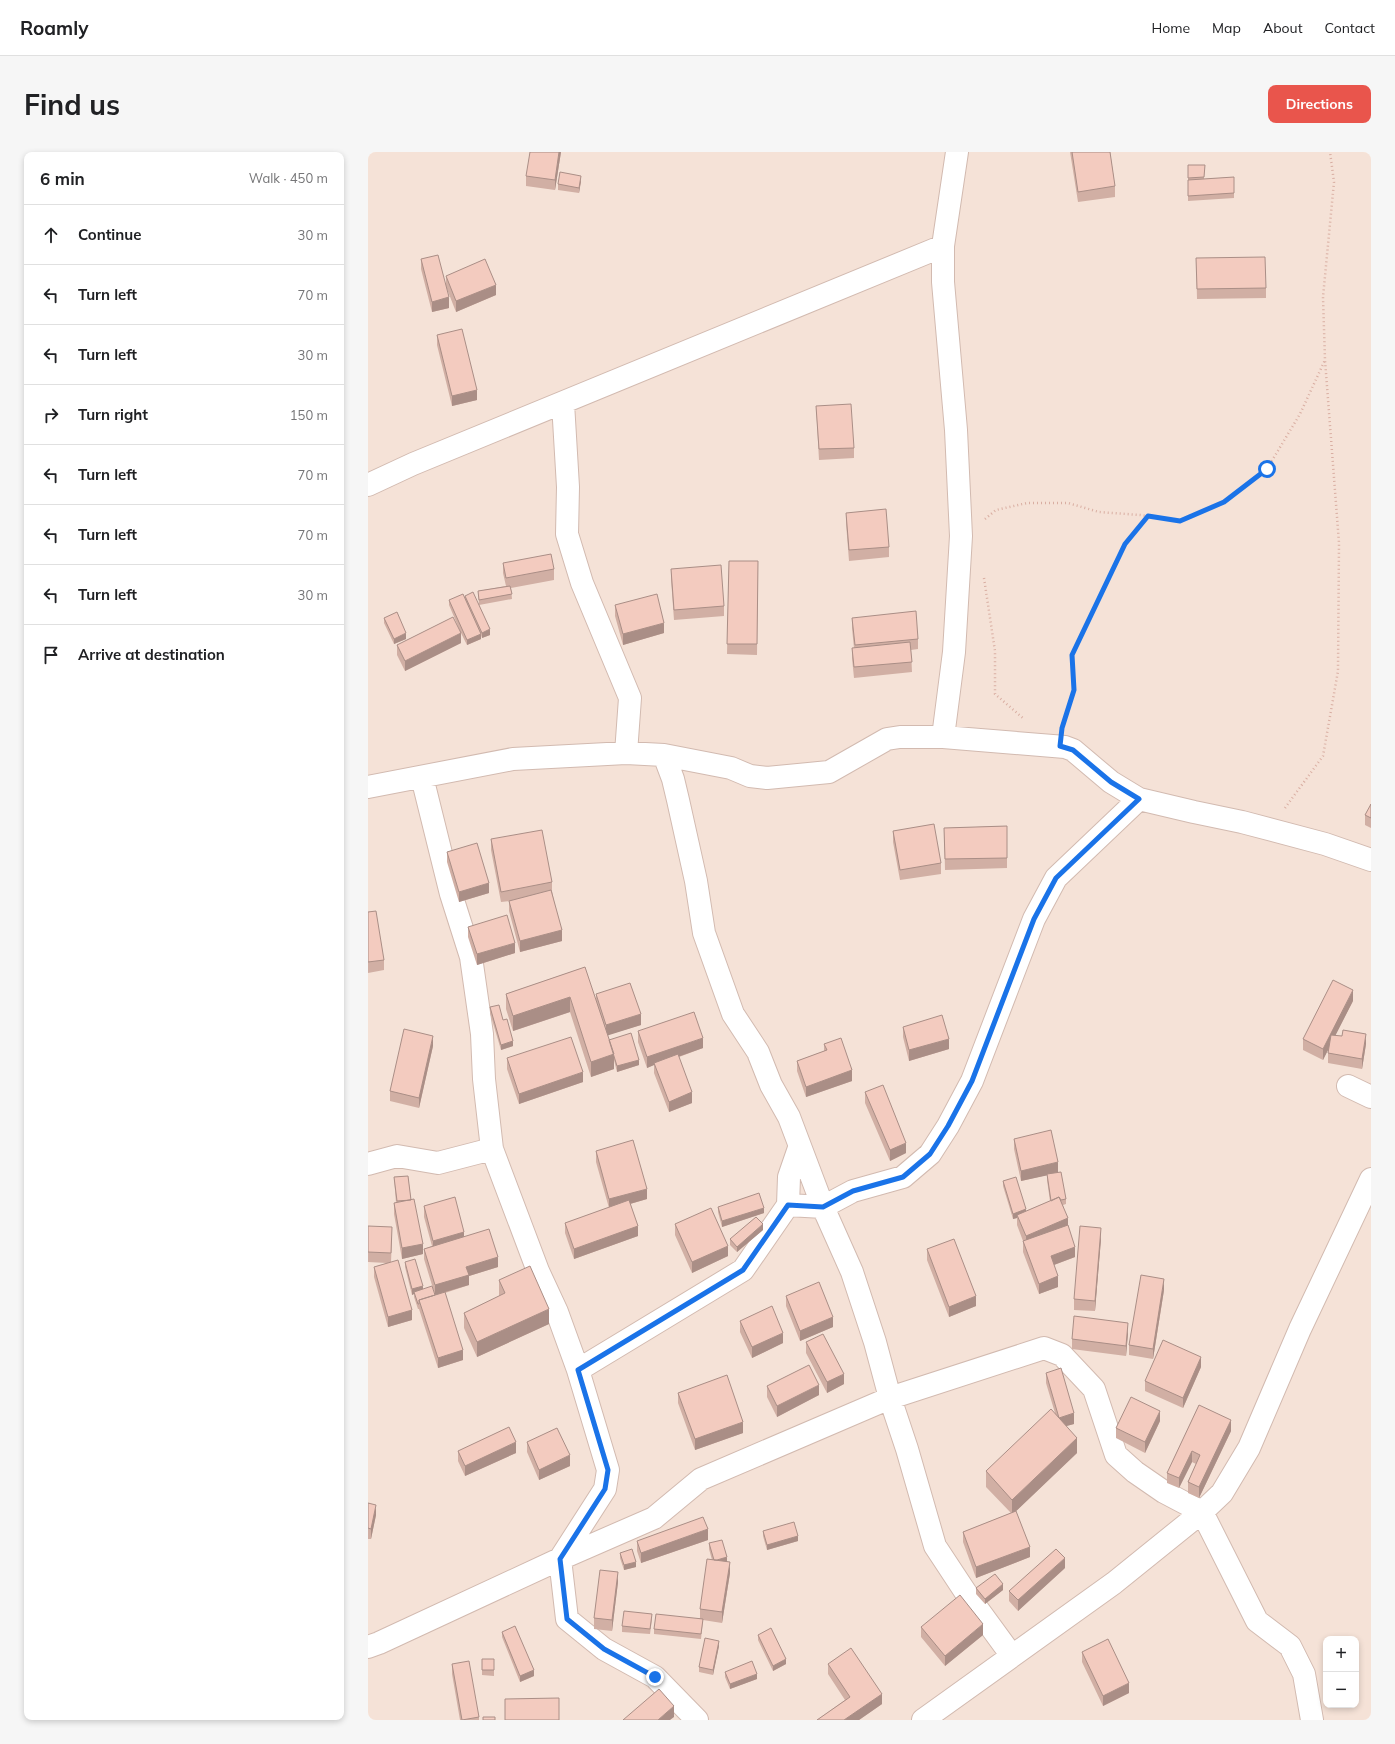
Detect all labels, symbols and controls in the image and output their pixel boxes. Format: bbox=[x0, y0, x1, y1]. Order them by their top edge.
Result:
text: Roamly bbox=[20, 16, 88, 40]
text: Home bbox=[1151, 19, 1190, 37]
text: Map bbox=[1212, 19, 1241, 37]
text: About bbox=[1263, 19, 1303, 37]
text: Contact bbox=[1325, 19, 1375, 37]
button: Directions bbox=[1268, 85, 1371, 123]
text: Find us bbox=[24, 87, 120, 122]
text: 6 min bbox=[40, 168, 85, 189]
text: Walk · 450 m bbox=[249, 170, 328, 186]
icon: ahead bbox=[40, 224, 62, 246]
text: Continue bbox=[78, 225, 141, 244]
text: 30 m bbox=[298, 227, 328, 243]
icon: left bbox=[40, 284, 62, 306]
text: Turn left bbox=[78, 285, 137, 304]
text: 70 m bbox=[298, 287, 328, 303]
icon: left bbox=[40, 344, 62, 366]
text: Turn left bbox=[78, 345, 137, 364]
text: 30 m bbox=[298, 347, 328, 363]
icon: right bbox=[40, 404, 62, 426]
text: Turn right bbox=[78, 405, 148, 424]
text: 150 m bbox=[290, 407, 328, 423]
route start bbox=[1258, 460, 1276, 478]
icon: left bbox=[40, 464, 62, 486]
text: Turn left bbox=[78, 465, 137, 484]
text: 70 m bbox=[298, 467, 328, 483]
icon: left bbox=[40, 524, 62, 546]
text: Turn left bbox=[78, 525, 137, 544]
text: 70 m bbox=[298, 527, 328, 543]
icon: left bbox=[40, 584, 62, 606]
text: Turn left bbox=[78, 585, 137, 604]
text: 30 m bbox=[298, 587, 328, 603]
icon: arrive bbox=[40, 644, 62, 666]
text: Arrive at destination bbox=[78, 645, 225, 664]
map controls bbox=[1323, 1636, 1359, 1708]
button: + bbox=[1323, 1636, 1359, 1672]
route end bbox=[646, 1668, 664, 1686]
button: − bbox=[1323, 1672, 1359, 1708]

